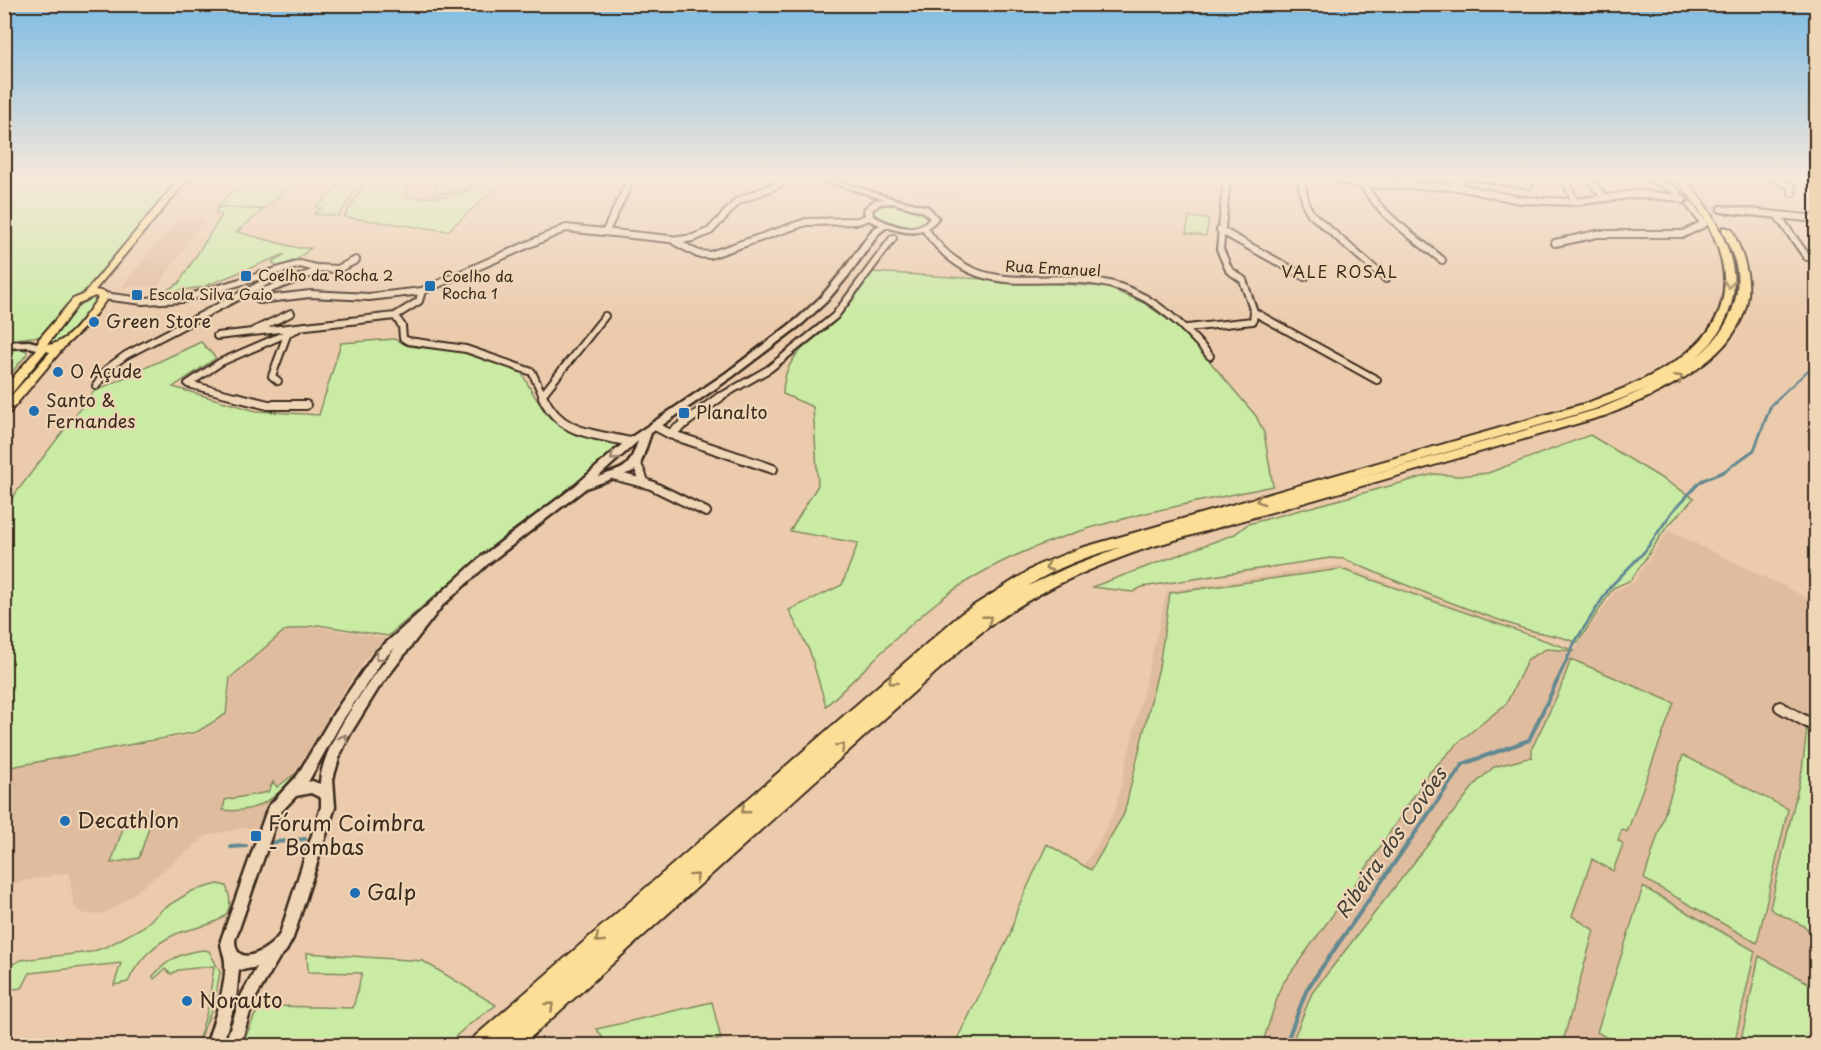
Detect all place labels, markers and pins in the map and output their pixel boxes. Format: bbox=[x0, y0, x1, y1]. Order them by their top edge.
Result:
place label: Coelho da Rocha 2 bbox=[258, 263, 393, 286]
place label: Coelho da Rocha 1 bbox=[442, 264, 514, 304]
marker: Coelho da Rocha 2 bbox=[239, 269, 253, 283]
marker: Coelho da Rocha 1 bbox=[423, 279, 437, 293]
place label: Escola Silva Gaio bbox=[149, 282, 273, 305]
marker: Escola Silva Gaio bbox=[130, 288, 144, 302]
place label: Green Store bbox=[106, 307, 211, 334]
marker: Green Store bbox=[87, 315, 101, 329]
place label: O Açude bbox=[70, 357, 142, 384]
marker: O Açude bbox=[51, 365, 65, 379]
place label: Santo & Fernandes bbox=[46, 386, 135, 434]
place label: Planalto bbox=[696, 398, 767, 425]
marker: Santo & Fernandes bbox=[27, 404, 41, 418]
marker: Planalto bbox=[677, 406, 691, 420]
place label: Decathlon bbox=[77, 803, 179, 835]
place label: Fórum Coimbra - Bombas bbox=[268, 806, 425, 862]
marker: Decathlon bbox=[58, 814, 72, 828]
marker: Fórum Coimbra - Bombas bbox=[249, 829, 263, 843]
place label: Galp bbox=[367, 875, 416, 907]
marker: Galp bbox=[348, 886, 362, 900]
place label: Norauto bbox=[199, 983, 283, 1015]
marker: Norauto bbox=[180, 994, 194, 1008]

